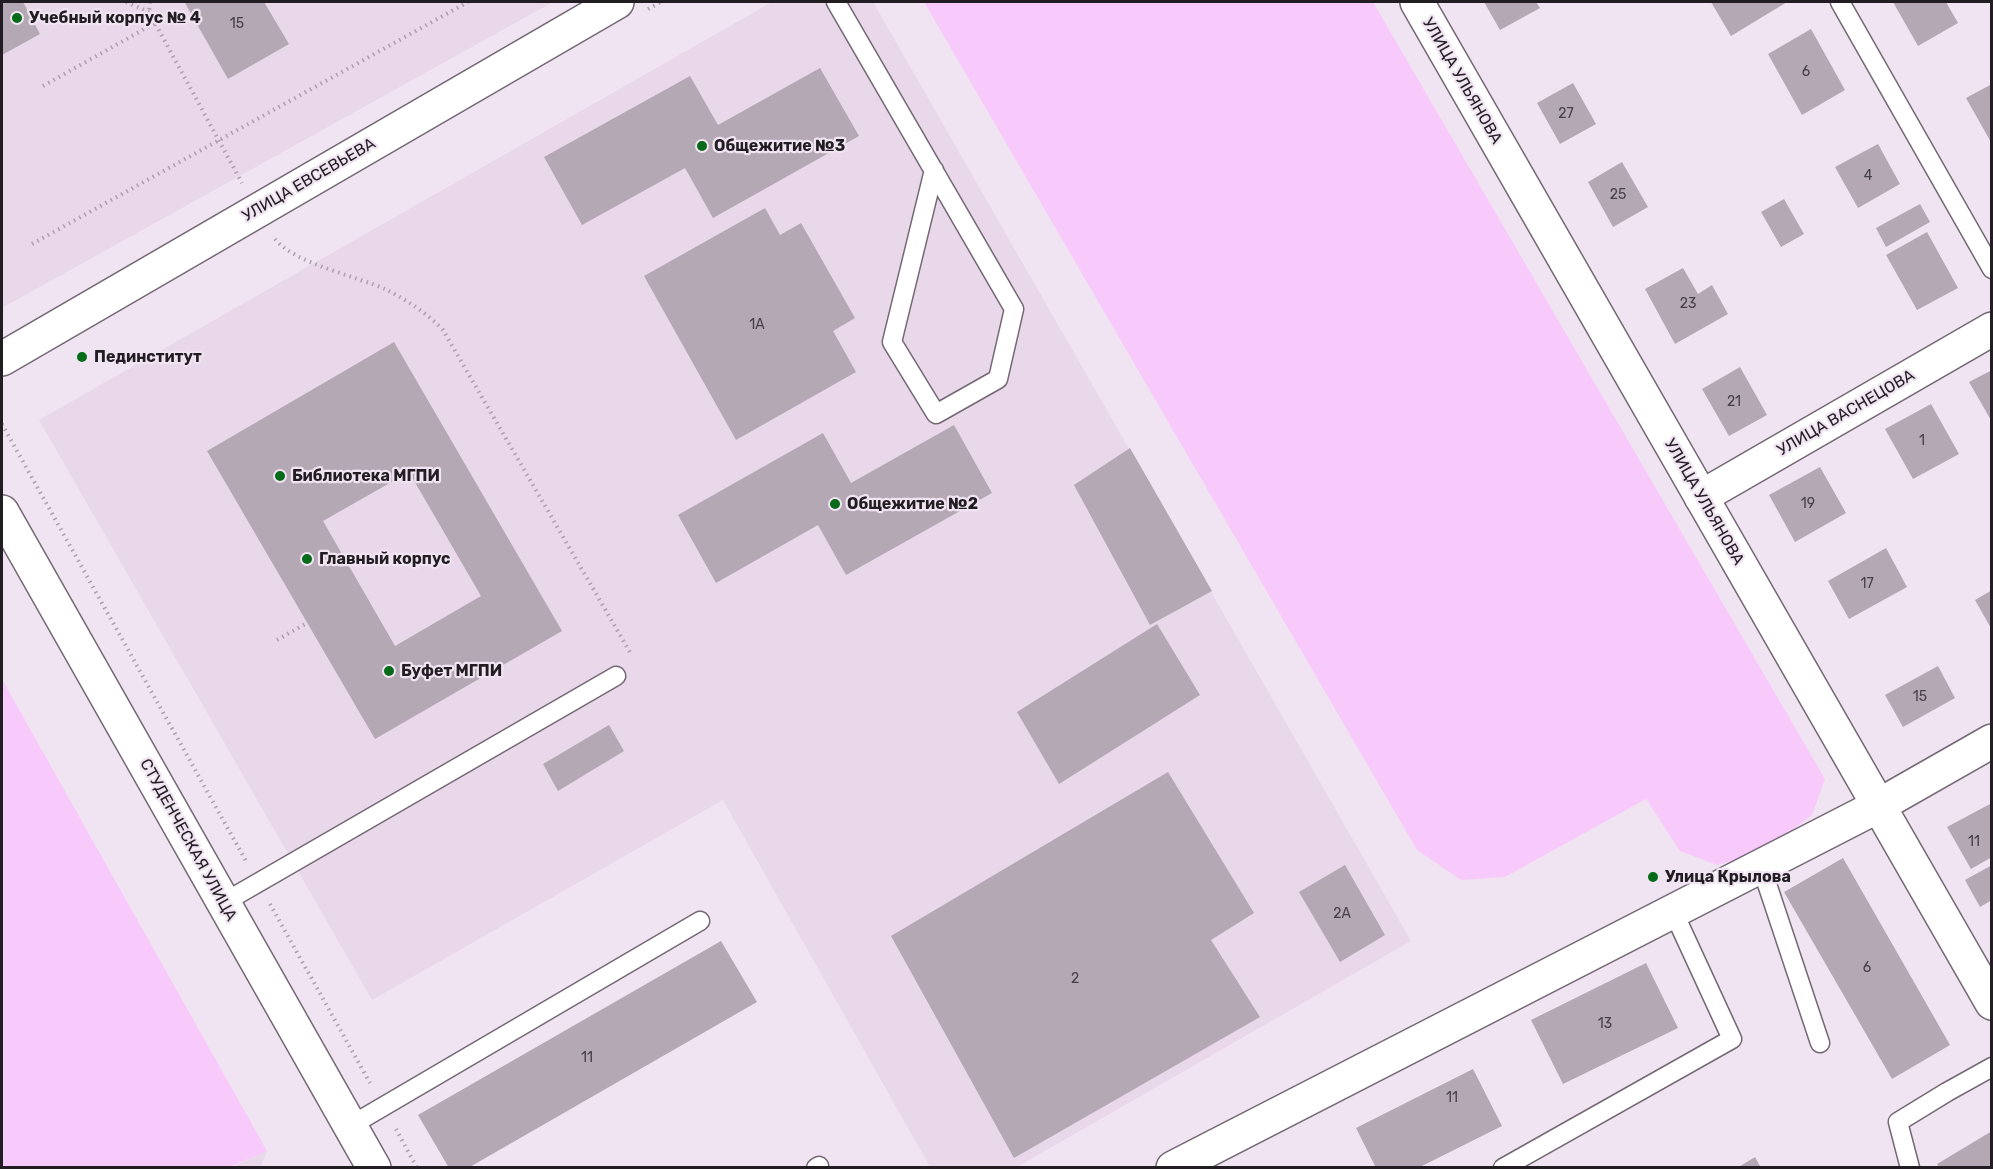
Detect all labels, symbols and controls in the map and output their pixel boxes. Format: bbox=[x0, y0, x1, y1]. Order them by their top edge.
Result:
place label: Учебный корпус № 4 bbox=[29, 8, 201, 28]
marker: Учебный корпус № 4 bbox=[10, 11, 24, 25]
street label: УЛИЦА УЛЬЯНОВА bbox=[1418, 14, 1506, 148]
house number: 15 bbox=[230, 16, 244, 32]
house number: 6 bbox=[1802, 64, 1810, 80]
house number: 27 bbox=[1558, 106, 1574, 122]
street label: УЛИЦА ЕВСЕВЬЕВА bbox=[239, 134, 379, 226]
place label: Общежитие №3 bbox=[714, 136, 845, 156]
marker: Общежитие №3 bbox=[695, 139, 709, 153]
house number: 4 bbox=[1864, 168, 1872, 184]
house number: 25 bbox=[1610, 187, 1626, 203]
house number: 23 bbox=[1680, 296, 1696, 312]
house number: 1А bbox=[749, 317, 765, 333]
place label: Пединститут bbox=[94, 347, 202, 367]
marker: Пединститут bbox=[75, 350, 89, 364]
street label: УЛИЦА ВАСНЕЦОВА bbox=[1774, 366, 1918, 460]
house number: 21 bbox=[1727, 394, 1741, 410]
house number: 1 bbox=[1919, 433, 1925, 449]
street label: УЛИЦА УЛЬЯНОВА bbox=[1660, 435, 1748, 569]
place label: Библиотека МГПИ bbox=[292, 466, 440, 486]
marker: Библиотека МГПИ bbox=[273, 469, 287, 483]
place label: Общежитие №2 bbox=[847, 494, 978, 514]
house number: 19 bbox=[1801, 496, 1815, 512]
marker: Общежитие №2 bbox=[828, 497, 842, 511]
place label: Главный корпус bbox=[319, 549, 451, 569]
marker: Главный корпус bbox=[300, 552, 314, 566]
house number: 17 bbox=[1860, 576, 1874, 592]
place label: Буфет МГПИ bbox=[401, 661, 502, 681]
marker: Буфет МГПИ bbox=[382, 664, 396, 678]
house number: 15 bbox=[1913, 689, 1927, 705]
street label: СТУДЕНЧЕСКАЯ УЛИЦА bbox=[135, 756, 241, 924]
house number: 11 bbox=[1968, 834, 1980, 850]
place label: Улица Крылова bbox=[1665, 867, 1791, 887]
marker: Улица Крылова bbox=[1646, 870, 1660, 884]
house number: 2А bbox=[1333, 906, 1351, 922]
house number: 6 bbox=[1863, 960, 1871, 976]
house number: 2 bbox=[1071, 971, 1079, 987]
house number: 13 bbox=[1598, 1016, 1612, 1032]
house number: 11 bbox=[581, 1050, 593, 1066]
house number: 11 bbox=[1446, 1090, 1458, 1106]

